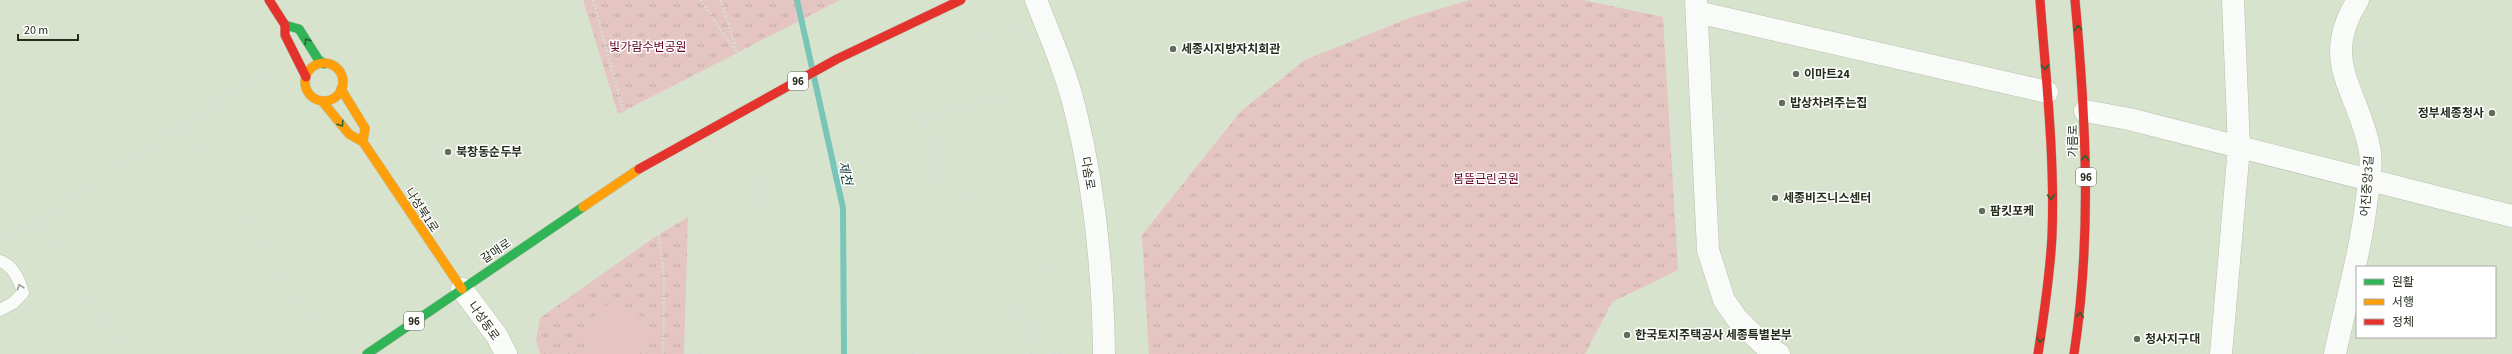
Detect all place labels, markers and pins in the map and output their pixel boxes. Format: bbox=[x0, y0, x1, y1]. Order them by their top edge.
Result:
place label: 세종시지방자치회관 bbox=[1181, 41, 1280, 58]
marker: 세종시지방자치회관 bbox=[1168, 44, 1178, 54]
place label: 이마트24 bbox=[1804, 66, 1850, 83]
marker: 이마트24 bbox=[1791, 69, 1801, 79]
place label: 밥상차려주는집 bbox=[1790, 95, 1867, 112]
marker: 밥상차려주는집 bbox=[1777, 98, 1787, 108]
place label: 정부세종청사 bbox=[2418, 105, 2484, 122]
marker: 정부세종청사 bbox=[2487, 108, 2497, 118]
place label: 북창동순두부 bbox=[456, 144, 522, 161]
marker: 북창동순두부 bbox=[443, 147, 453, 157]
place label: 세종비즈니스센터 bbox=[1783, 190, 1871, 207]
marker: 세종비즈니스센터 bbox=[1770, 193, 1780, 203]
place label: 팜킷포케 bbox=[1990, 203, 2034, 220]
marker: 팜킷포케 bbox=[1977, 206, 1987, 216]
place label: 한국토지주택공사 세종특별본부 bbox=[1635, 327, 1792, 344]
marker: 한국토지주택공사 세종특별본부 bbox=[1622, 330, 1632, 340]
place label: 청사지구대 bbox=[2145, 331, 2200, 348]
marker: 청사지구대 bbox=[2132, 334, 2142, 344]

